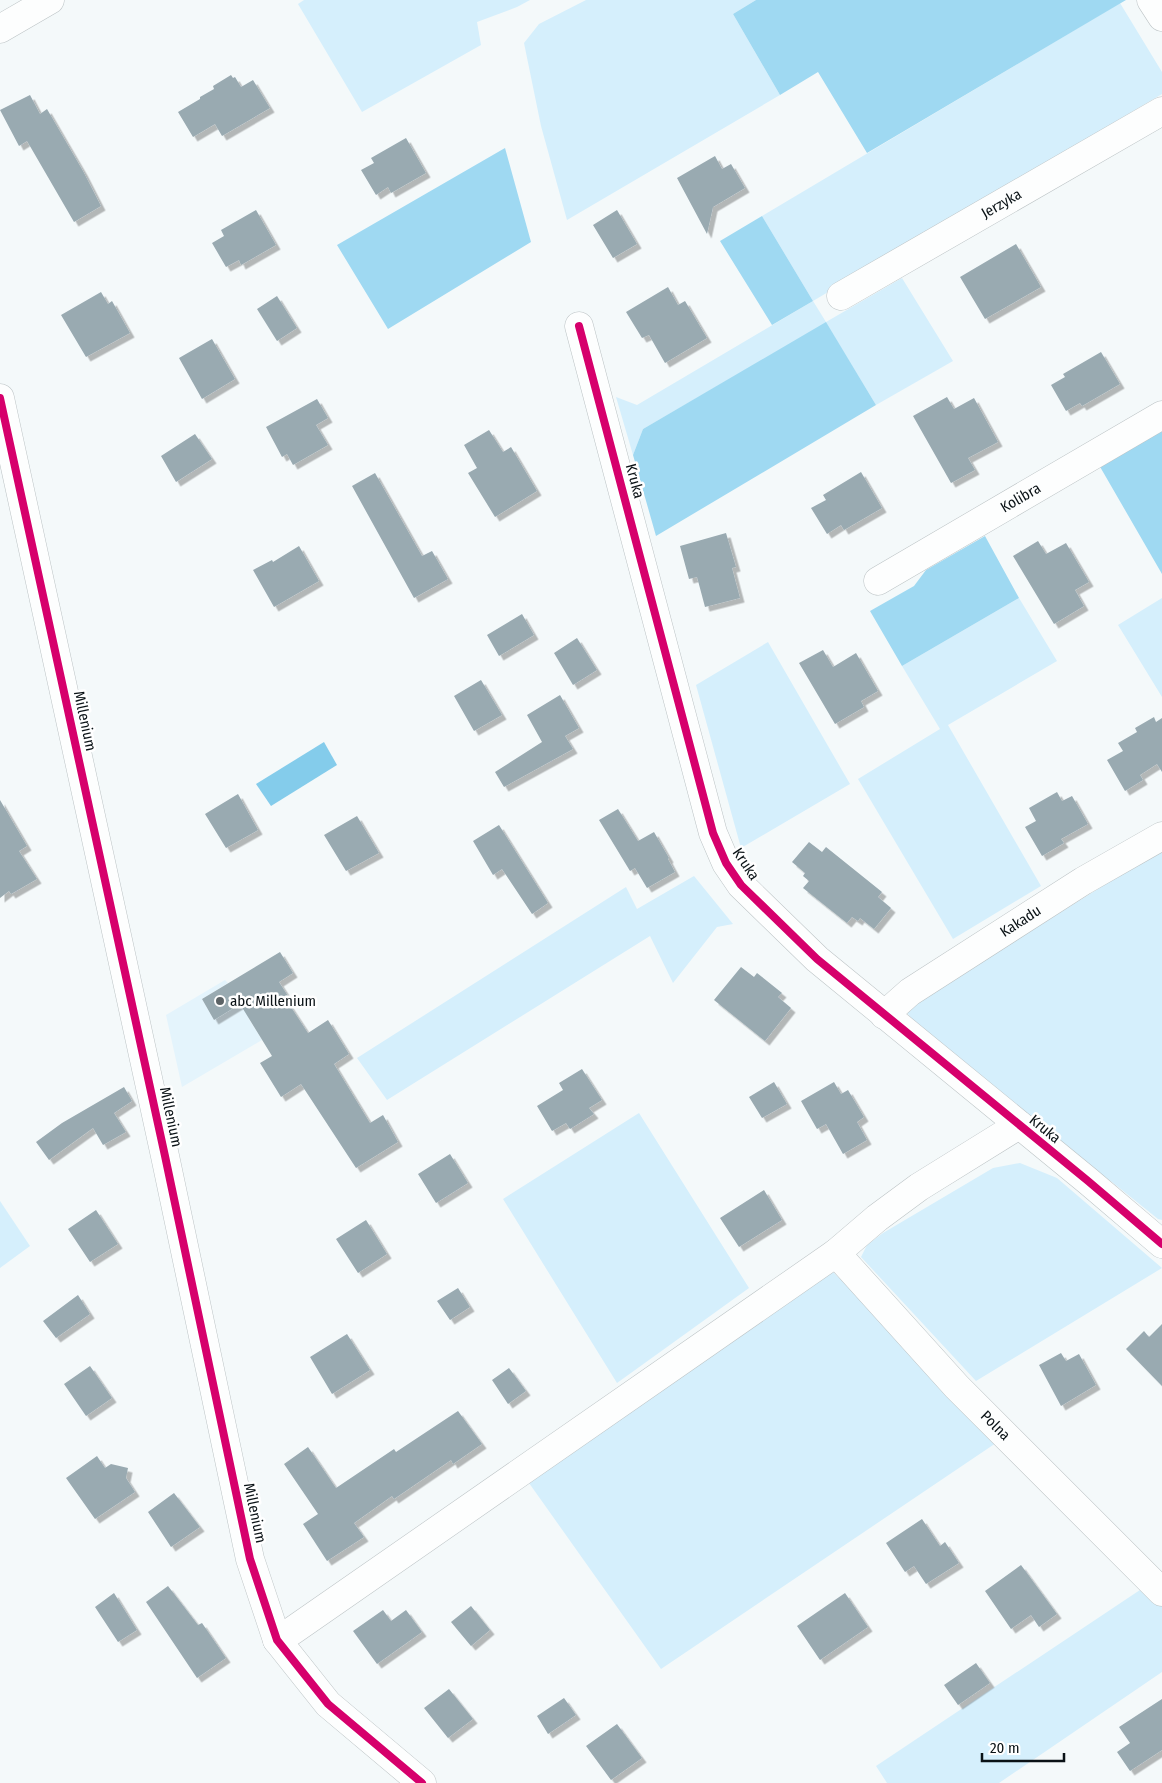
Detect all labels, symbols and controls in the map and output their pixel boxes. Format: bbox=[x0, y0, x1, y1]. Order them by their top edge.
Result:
street label: Jerzyka bbox=[978, 185, 1025, 222]
street label: Kruka bbox=[622, 462, 648, 500]
street label: Kolibra bbox=[997, 479, 1044, 516]
street label: Millenium bbox=[70, 689, 100, 753]
street label: Kruka bbox=[729, 844, 763, 884]
street label: Kakadu bbox=[997, 901, 1044, 941]
place label: abc Millenium bbox=[230, 992, 316, 1010]
marker: abc Millenium bbox=[214, 995, 226, 1007]
street label: Millenium bbox=[156, 1085, 186, 1149]
street label: Kruka bbox=[1026, 1111, 1064, 1147]
street label: Polna bbox=[977, 1407, 1014, 1444]
street label: Millenium bbox=[240, 1481, 270, 1545]
scale bar bbox=[982, 1730, 1064, 1762]
text: 20 m bbox=[990, 1739, 1020, 1757]

